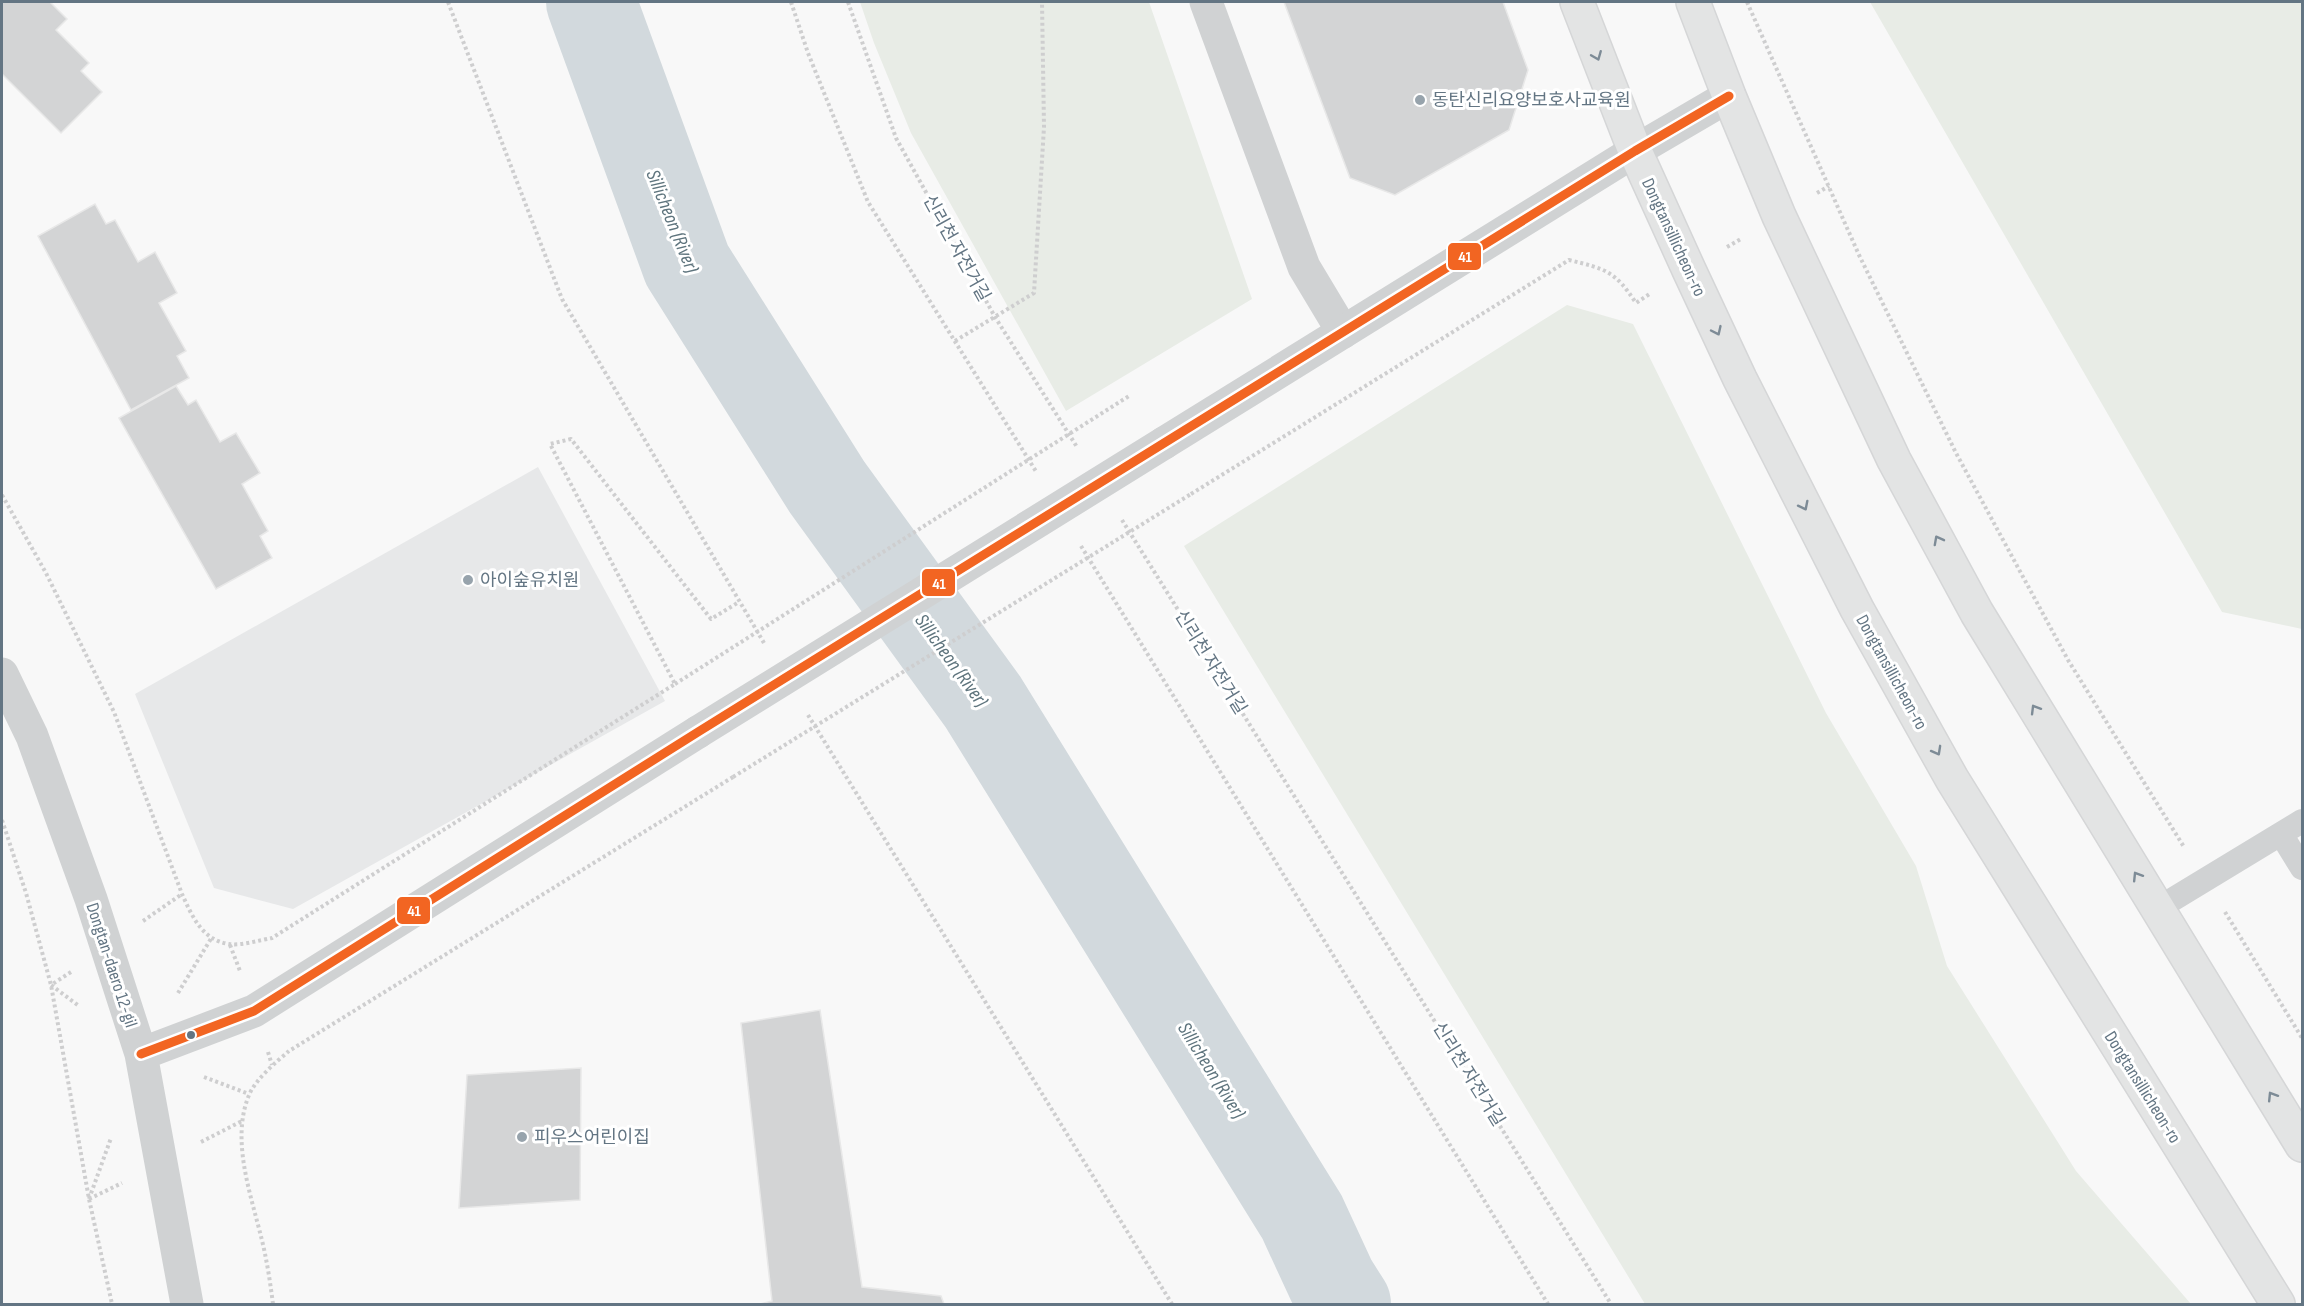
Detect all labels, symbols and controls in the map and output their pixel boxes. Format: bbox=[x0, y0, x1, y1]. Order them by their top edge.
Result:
one-way arrow bbox=[1590, 50, 1602, 61]
place label: 동탄신리요양보호사교육원 bbox=[1432, 90, 1631, 111]
marker: 동탄신리요양보호사교육원 bbox=[1413, 93, 1427, 107]
water label: Sillicheon (River) bbox=[641, 166, 704, 277]
street label: Dongtansillicheon-ro bbox=[1637, 175, 1710, 300]
street label: 신리천 자전거길 bbox=[919, 191, 995, 305]
line badge: 41 bbox=[1447, 242, 1482, 271]
text: 41 bbox=[1458, 248, 1473, 267]
one-way arrow bbox=[1710, 325, 1722, 336]
one-way arrow bbox=[1797, 499, 1808, 510]
one-way arrow bbox=[1934, 536, 1945, 547]
line badge: 41 bbox=[921, 568, 956, 597]
place label: 아이숲유치원 bbox=[480, 570, 579, 591]
marker: 아이숲유치원 bbox=[461, 573, 475, 587]
text: 41 bbox=[932, 575, 947, 594]
street label: 신리천 자전거길 bbox=[1170, 606, 1251, 718]
water label: Sillicheon (River) bbox=[909, 609, 993, 712]
street label: Dongtansillicheon-ro bbox=[1851, 611, 1932, 733]
one-way arrow bbox=[2030, 705, 2042, 715]
one-way arrow bbox=[1929, 745, 1941, 755]
one-way arrow bbox=[2132, 872, 2144, 882]
line badge: 41 bbox=[396, 896, 431, 925]
street label: Dongtan-daero 12-gil bbox=[82, 900, 142, 1030]
text: 41 bbox=[407, 902, 422, 921]
water label: Sillicheon (River) bbox=[1172, 1018, 1251, 1124]
street label: 신리천 자전거길 bbox=[1428, 1018, 1509, 1130]
street label: Dongtansillicheon-ro bbox=[2100, 1028, 2185, 1147]
unlabelled marker bbox=[185, 1029, 197, 1041]
one-way arrow bbox=[2268, 1091, 2279, 1102]
place label: 피우스어린이집 bbox=[534, 1127, 650, 1148]
marker: 피우스어린이집 bbox=[515, 1130, 529, 1144]

